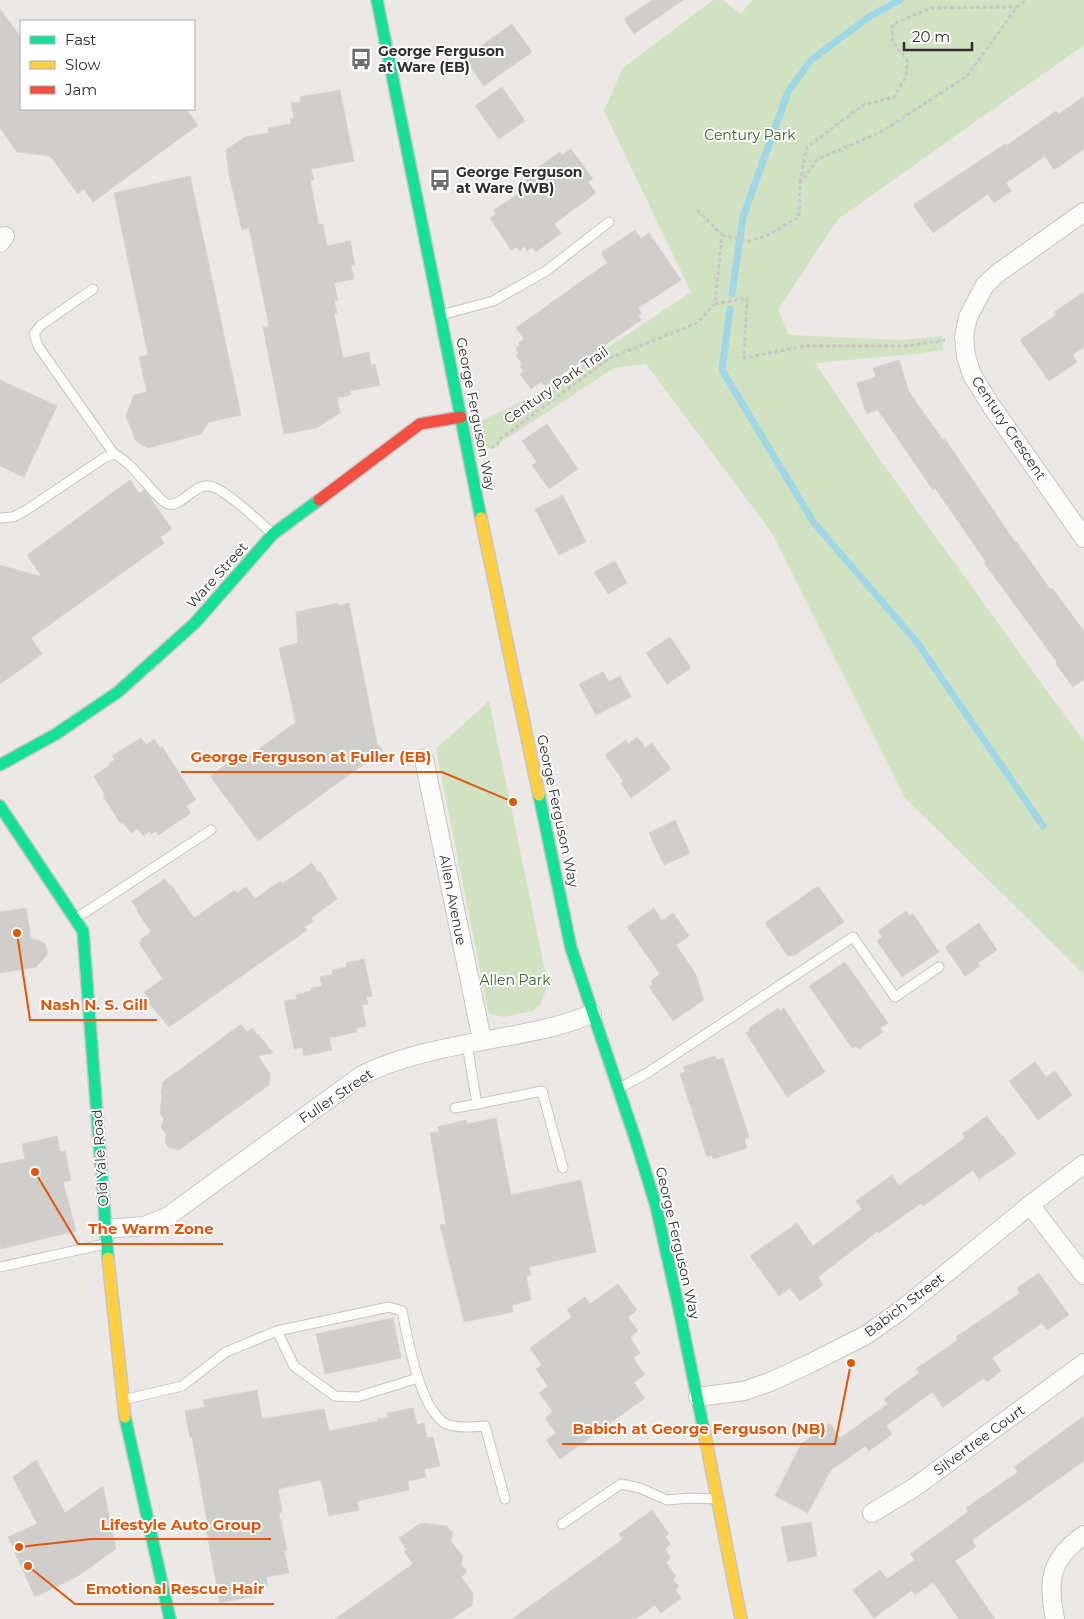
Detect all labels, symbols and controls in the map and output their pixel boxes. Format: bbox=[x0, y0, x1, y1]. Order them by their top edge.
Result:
legend bbox=[20, 20, 195, 110]
scale bar bbox=[904, 20, 972, 52]
text: 20 m bbox=[912, 27, 950, 46]
text: Fast bbox=[65, 30, 96, 49]
place label: George Ferguson at Ware (EB) bbox=[378, 42, 505, 76]
bus stop icon: George Ferguson at Ware (EB) bbox=[348, 46, 374, 72]
text: Slow bbox=[65, 55, 101, 74]
text: Jam bbox=[64, 80, 97, 99]
park label: Century Park bbox=[704, 126, 796, 144]
place label: George Ferguson at Ware (WB) bbox=[456, 163, 583, 197]
bus stop icon: George Ferguson at Ware (WB) bbox=[427, 167, 453, 193]
street label: George Ferguson Way bbox=[452, 336, 500, 493]
street label: Century Park Trail bbox=[500, 342, 612, 428]
street label: Century Crescent bbox=[968, 373, 1051, 484]
street label: Ware Street bbox=[183, 538, 252, 612]
street label: George Ferguson Way bbox=[533, 733, 583, 889]
callout: George Ferguson at Fuller (EB) bbox=[181, 742, 442, 772]
text: George Ferguson at Fuller (EB) bbox=[191, 747, 431, 766]
street label: Allen Avenue bbox=[435, 853, 471, 947]
park label: Allen Park bbox=[479, 971, 551, 989]
callout: Nash N. S. Gill bbox=[30, 990, 157, 1020]
text: Nash N. S. Gill bbox=[40, 995, 148, 1014]
street label: Fuller Street bbox=[295, 1064, 377, 1127]
street label: Old Yale Road bbox=[88, 1109, 112, 1207]
street label: George Ferguson Way bbox=[652, 1165, 704, 1321]
callout: The Warm Zone bbox=[78, 1214, 223, 1244]
text: The Warm Zone bbox=[88, 1219, 214, 1238]
street label: Babich Street bbox=[861, 1269, 948, 1341]
street label: Silvertree Court bbox=[930, 1401, 1029, 1479]
callout: Babich at George Ferguson (NB) bbox=[562, 1414, 835, 1444]
text: Babich at George Ferguson (NB) bbox=[572, 1419, 826, 1438]
callout: Lifestyle Auto Group bbox=[91, 1509, 271, 1539]
text: Lifestyle Auto Group bbox=[101, 1515, 261, 1534]
callout: Emotional Rescue Hair bbox=[75, 1574, 274, 1604]
text: Emotional Rescue Hair bbox=[86, 1579, 265, 1598]

